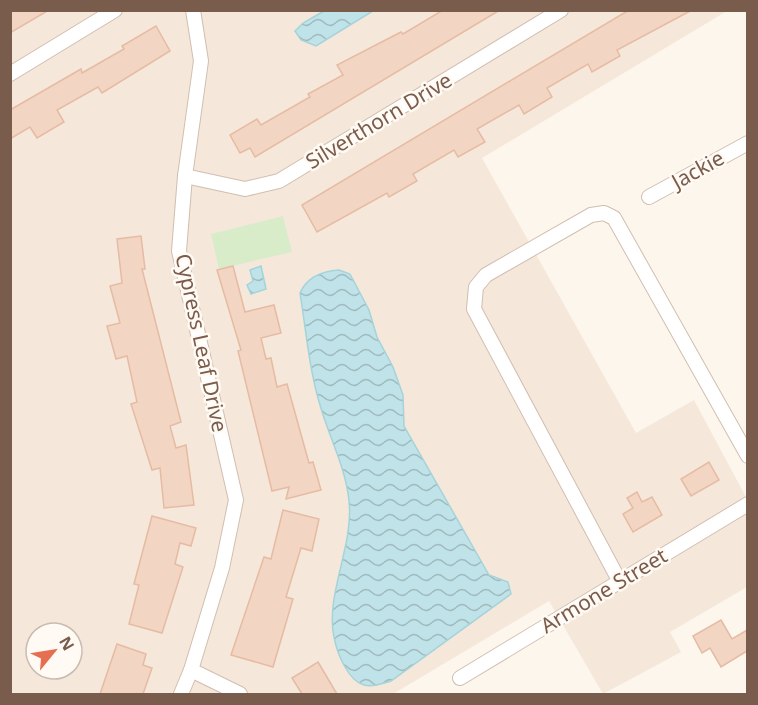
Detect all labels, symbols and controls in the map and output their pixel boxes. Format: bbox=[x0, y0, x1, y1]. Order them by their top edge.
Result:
street label: Silverthorn Drive bbox=[300, 65, 457, 175]
street label: Jackie bbox=[664, 143, 729, 196]
street label: Cypress Leaf Drive bbox=[169, 251, 235, 435]
street label: Armone Street bbox=[535, 541, 672, 639]
north arrow bbox=[24, 621, 84, 681]
text: N bbox=[54, 632, 80, 655]

